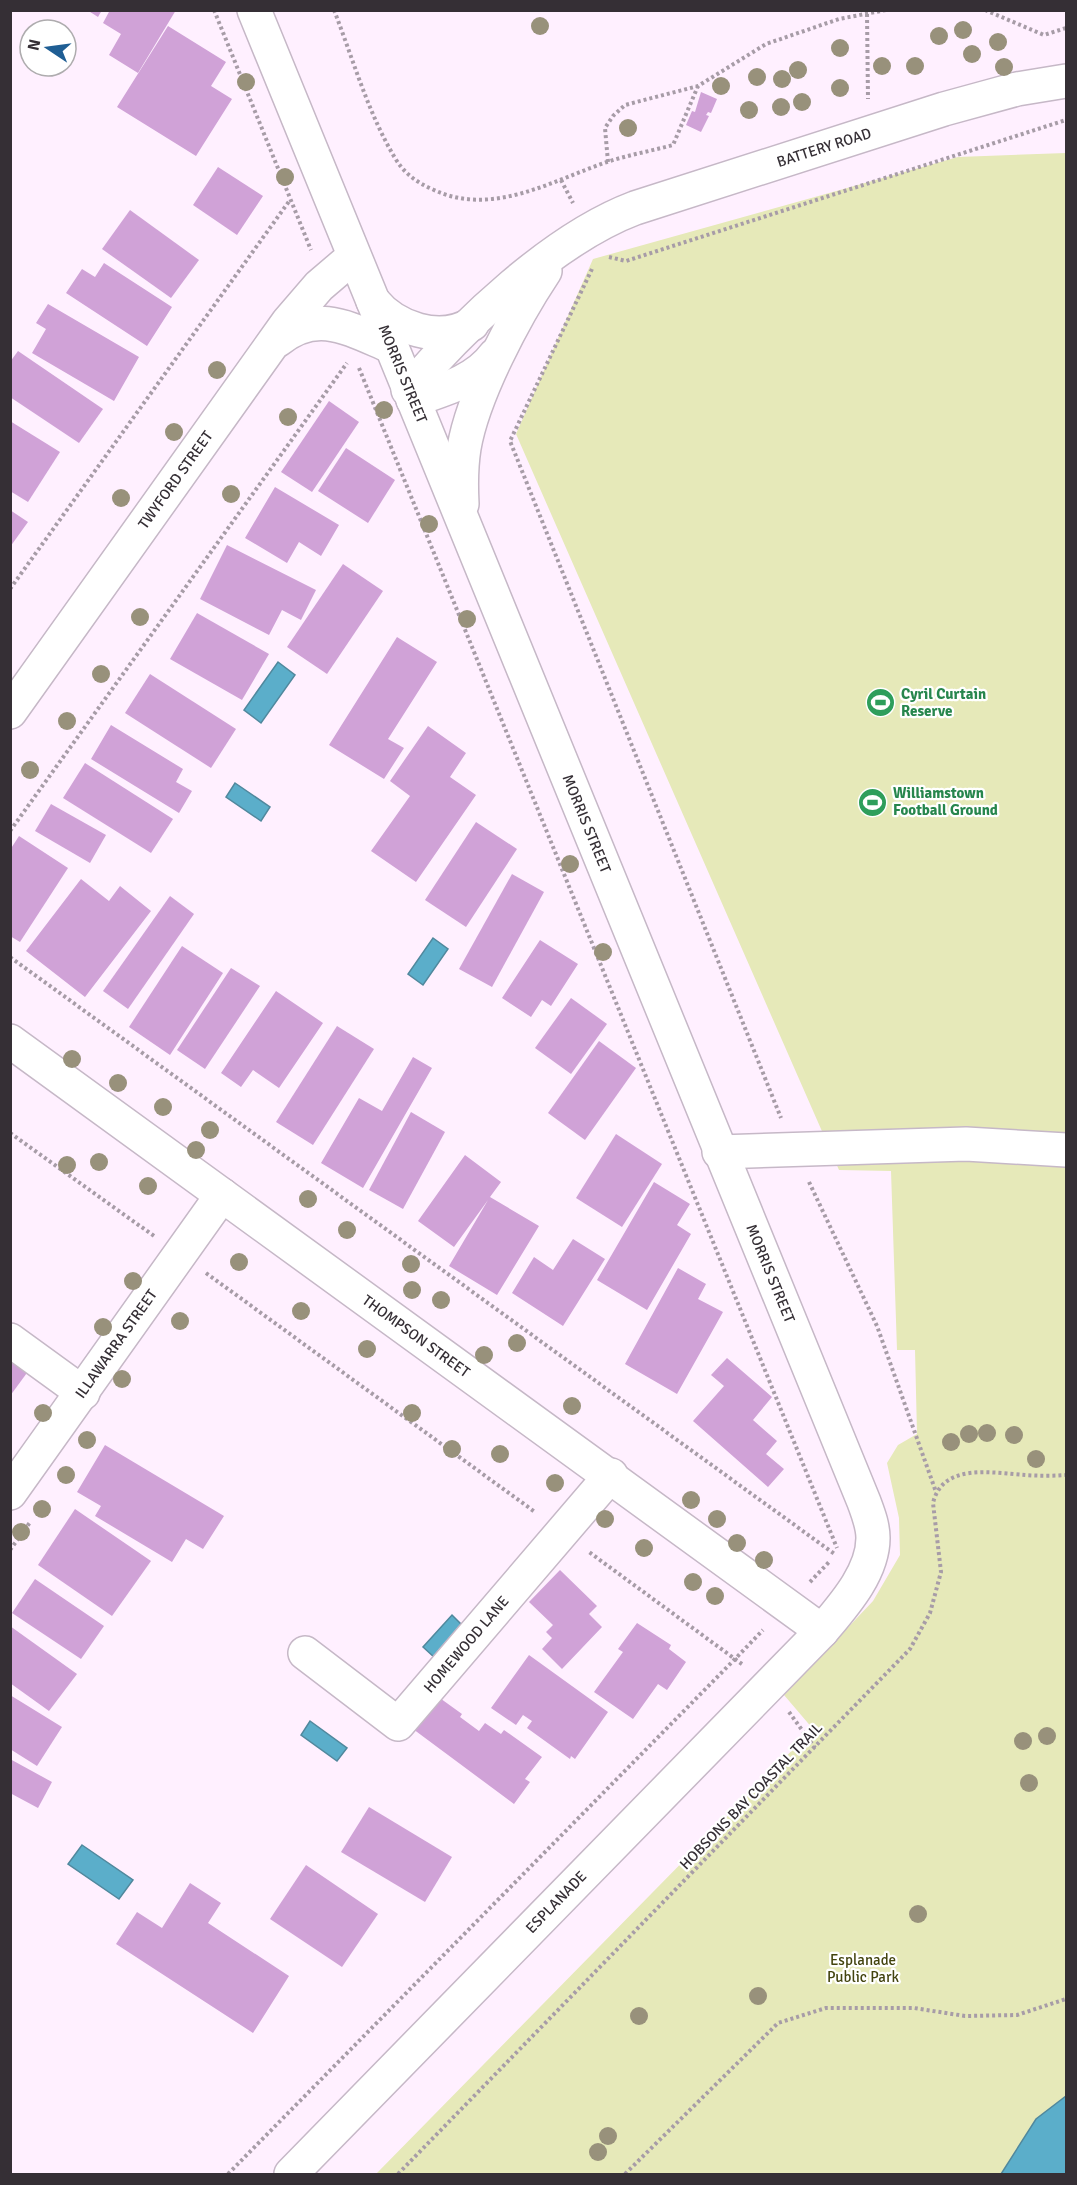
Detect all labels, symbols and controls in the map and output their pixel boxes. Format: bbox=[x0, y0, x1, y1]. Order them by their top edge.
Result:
north arrow bbox=[18, 18, 78, 78]
text: N bbox=[23, 37, 45, 53]
street label: BATTERY ROAD bbox=[775, 124, 873, 171]
street label: MORRIS STREET bbox=[375, 322, 431, 426]
street label: TWYFORD STREET bbox=[134, 427, 217, 532]
place label: Cyril Curtain Reserve bbox=[901, 685, 986, 720]
sports icon: Cyril Curtain Reserve bbox=[864, 687, 896, 719]
street label: MORRIS STREET bbox=[558, 772, 615, 876]
place label: Williamstown Football Ground bbox=[893, 784, 998, 819]
sports icon: Williamstown Football Ground bbox=[856, 786, 888, 818]
street label: MORRIS STREET bbox=[742, 1222, 799, 1326]
street label: ILLAWARRA STREET bbox=[71, 1285, 161, 1402]
street label: THOMPSON STREET bbox=[359, 1291, 474, 1381]
street label: HOMEWOOD LANE bbox=[420, 1592, 513, 1696]
street label: HOBSONS BAY COASTAL TRAIL bbox=[676, 1719, 826, 1873]
street label: ESPLANADE bbox=[522, 1867, 590, 1937]
park label: Esplanade Public Park bbox=[827, 1951, 899, 1986]

